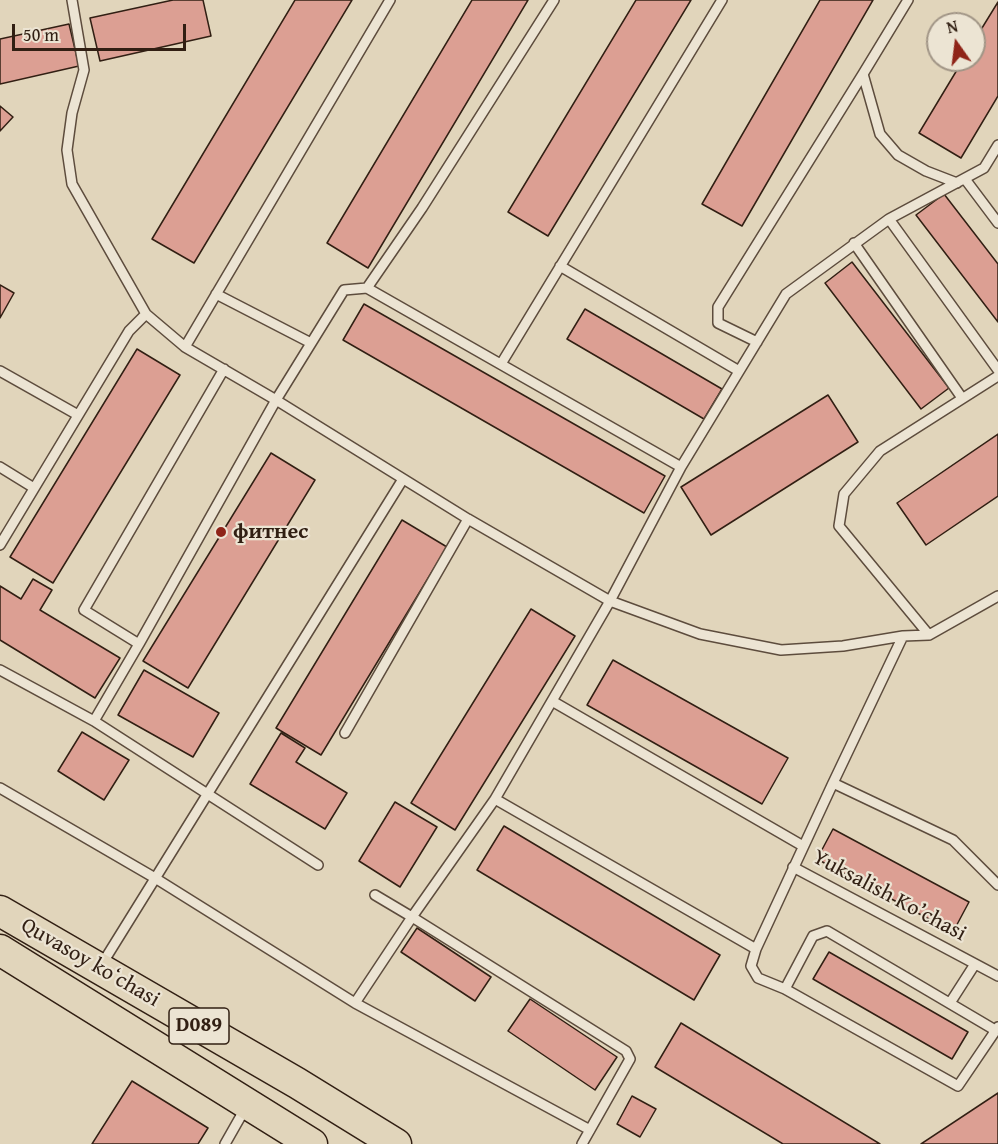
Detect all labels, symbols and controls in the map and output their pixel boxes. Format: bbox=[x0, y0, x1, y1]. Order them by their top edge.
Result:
scale bar bbox=[15, 12, 189, 50]
north arrow bbox=[926, 12, 986, 72]
text: N bbox=[944, 14, 960, 39]
text: 50 m bbox=[23, 21, 59, 48]
place label: фитнес bbox=[233, 519, 308, 545]
marker: фитнес bbox=[214, 525, 228, 539]
street label: Yuksalish Ko’chasi bbox=[808, 844, 970, 948]
street label: Quvasoy koʻchasi bbox=[16, 913, 164, 1013]
road number: D089 bbox=[169, 1008, 229, 1044]

